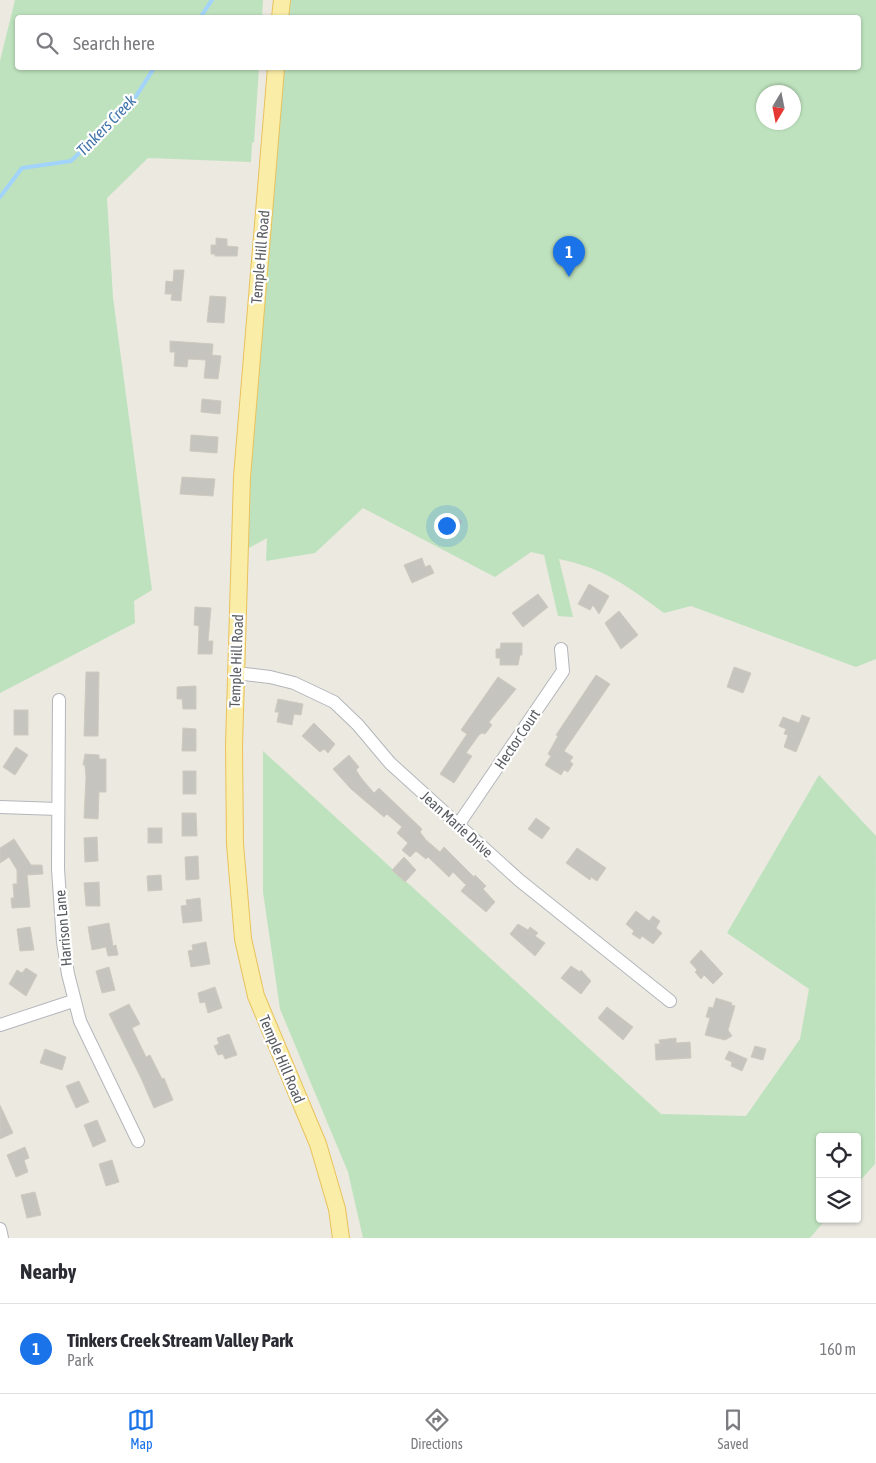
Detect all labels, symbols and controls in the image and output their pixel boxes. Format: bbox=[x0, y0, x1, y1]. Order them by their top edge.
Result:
search box bbox=[15, 15, 861, 70]
icon: search bbox=[33, 29, 61, 57]
text: Search here bbox=[73, 32, 155, 54]
north arrow bbox=[756, 85, 801, 130]
water label: Tinkers Creek bbox=[73, 90, 140, 159]
street label: Temple Hill Road bbox=[247, 209, 273, 305]
pin: 1 bbox=[553, 236, 585, 277]
your location bbox=[434, 513, 460, 539]
street label: Temple Hill Road bbox=[226, 614, 246, 708]
street label: Hector Court bbox=[491, 706, 543, 772]
street label: Jean Marie Drive bbox=[418, 787, 497, 861]
street label: Harrison Lane bbox=[51, 889, 75, 967]
street label: Temple Hill Road bbox=[256, 1012, 308, 1106]
map controls bbox=[816, 1133, 861, 1223]
button: locate bbox=[816, 1133, 861, 1178]
button: layers bbox=[816, 1178, 861, 1223]
text: Nearby bbox=[20, 1259, 76, 1283]
text: Tinkers Creek Stream Valley Park bbox=[67, 1329, 293, 1351]
text: 1 bbox=[32, 1340, 40, 1358]
text: 160 m bbox=[820, 1340, 856, 1358]
text: Park bbox=[67, 1351, 94, 1369]
tab: Map bbox=[127, 1406, 155, 1452]
tab: Directions bbox=[410, 1406, 463, 1452]
tab: Saved bbox=[718, 1406, 749, 1452]

